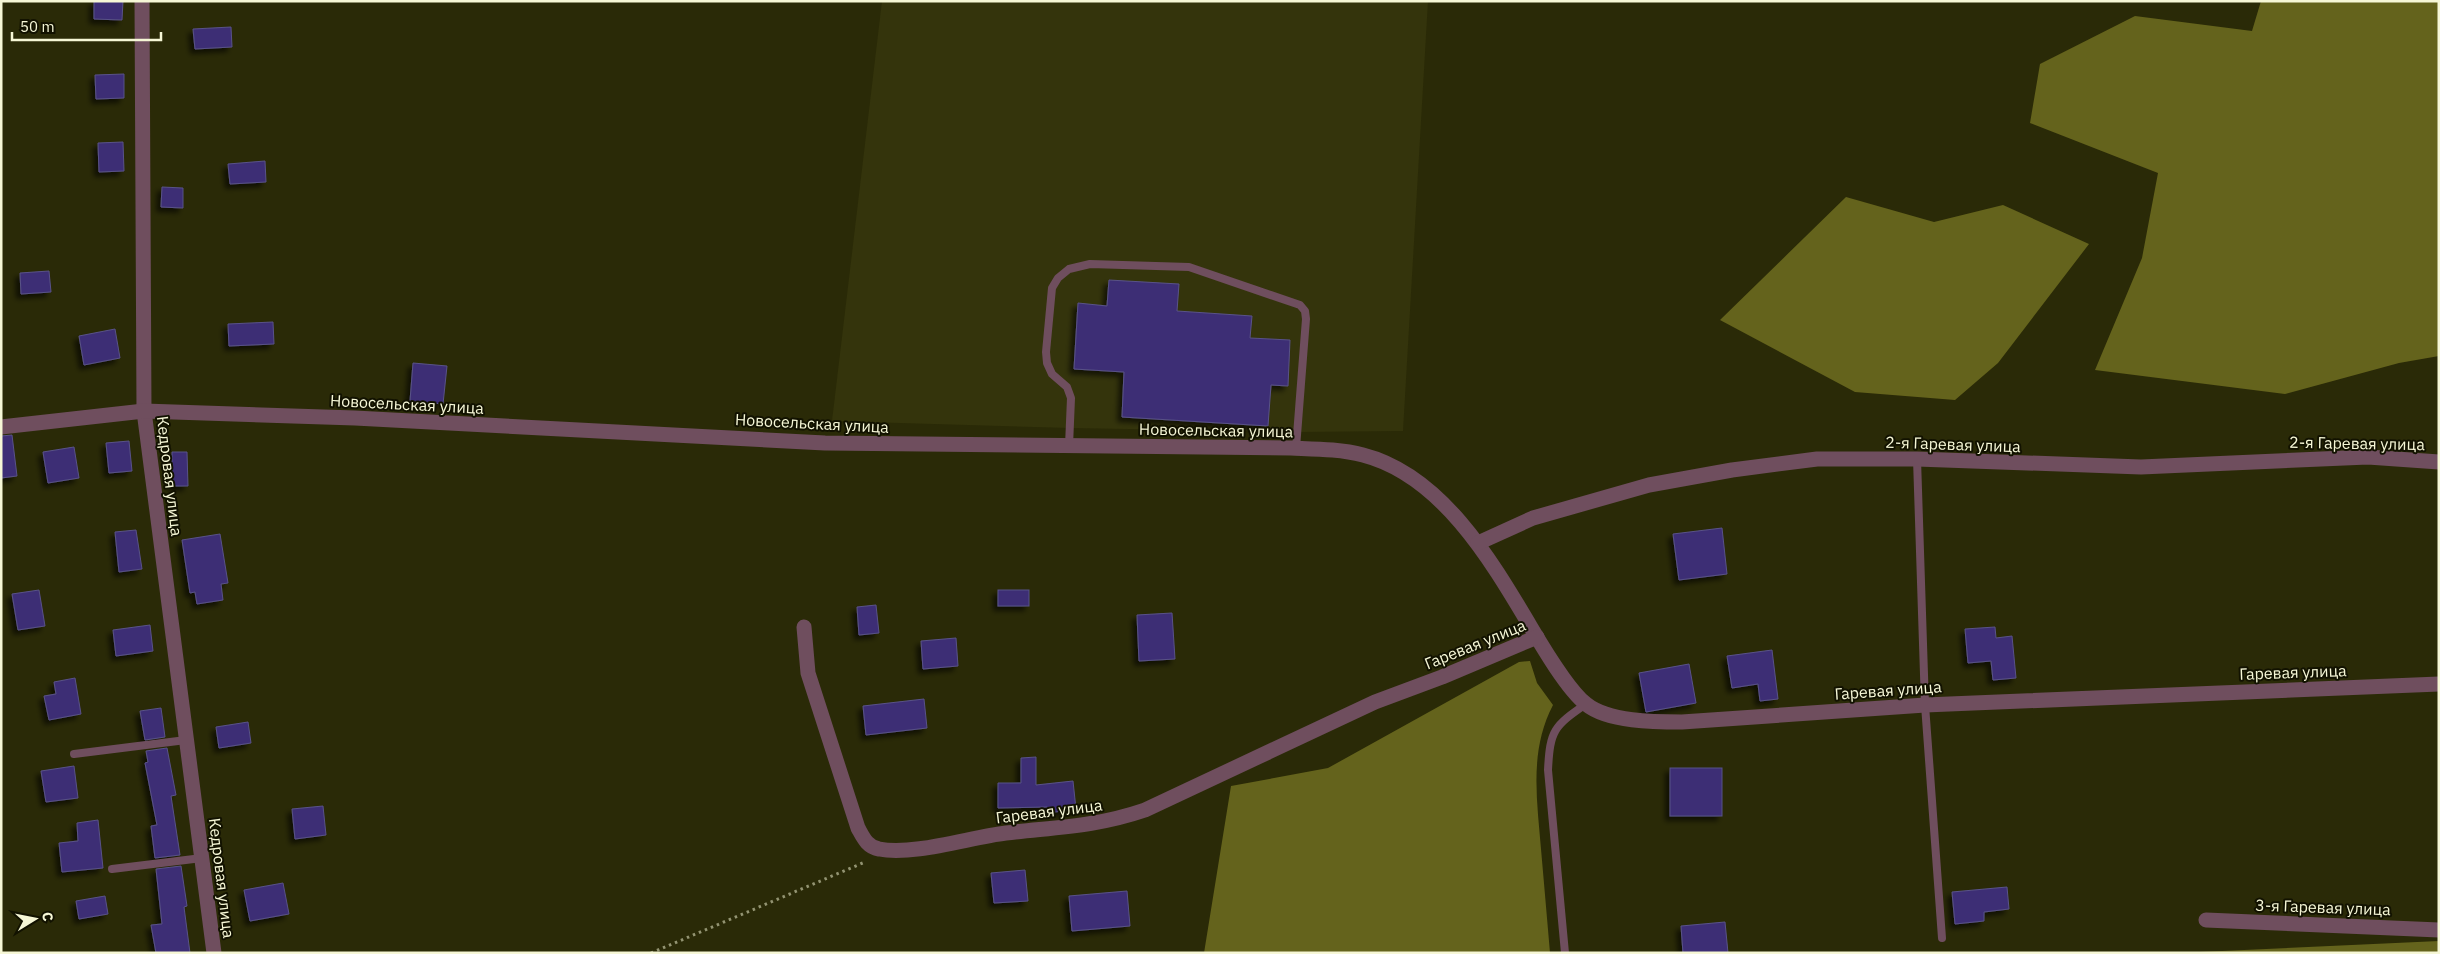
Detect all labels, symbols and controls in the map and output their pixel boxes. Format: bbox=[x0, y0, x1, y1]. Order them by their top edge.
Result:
scale bar bbox=[12, 10, 161, 42]
text: 50 m bbox=[20, 17, 55, 36]
street label: Новосельская улица bbox=[330, 390, 485, 418]
street label: Новосельская улица bbox=[735, 409, 890, 437]
street label: Кедровая улица bbox=[153, 415, 187, 538]
street label: Новосельская улица bbox=[1139, 419, 1294, 441]
street label: 2-я Гаревая улица bbox=[1885, 432, 2022, 456]
street label: 2-я Гаревая улица bbox=[2289, 432, 2425, 454]
street label: Гаревая улица bbox=[1422, 614, 1529, 673]
street label: Гаревая улица bbox=[2239, 660, 2347, 684]
street label: Гаревая улица bbox=[1834, 676, 1943, 704]
street label: Гаревая улица bbox=[995, 794, 1104, 827]
street label: Кедровая улица bbox=[205, 817, 239, 940]
north arrow bbox=[10, 894, 60, 944]
street label: 3-я Гаревая улица bbox=[2255, 895, 2392, 919]
text: С bbox=[38, 911, 57, 923]

